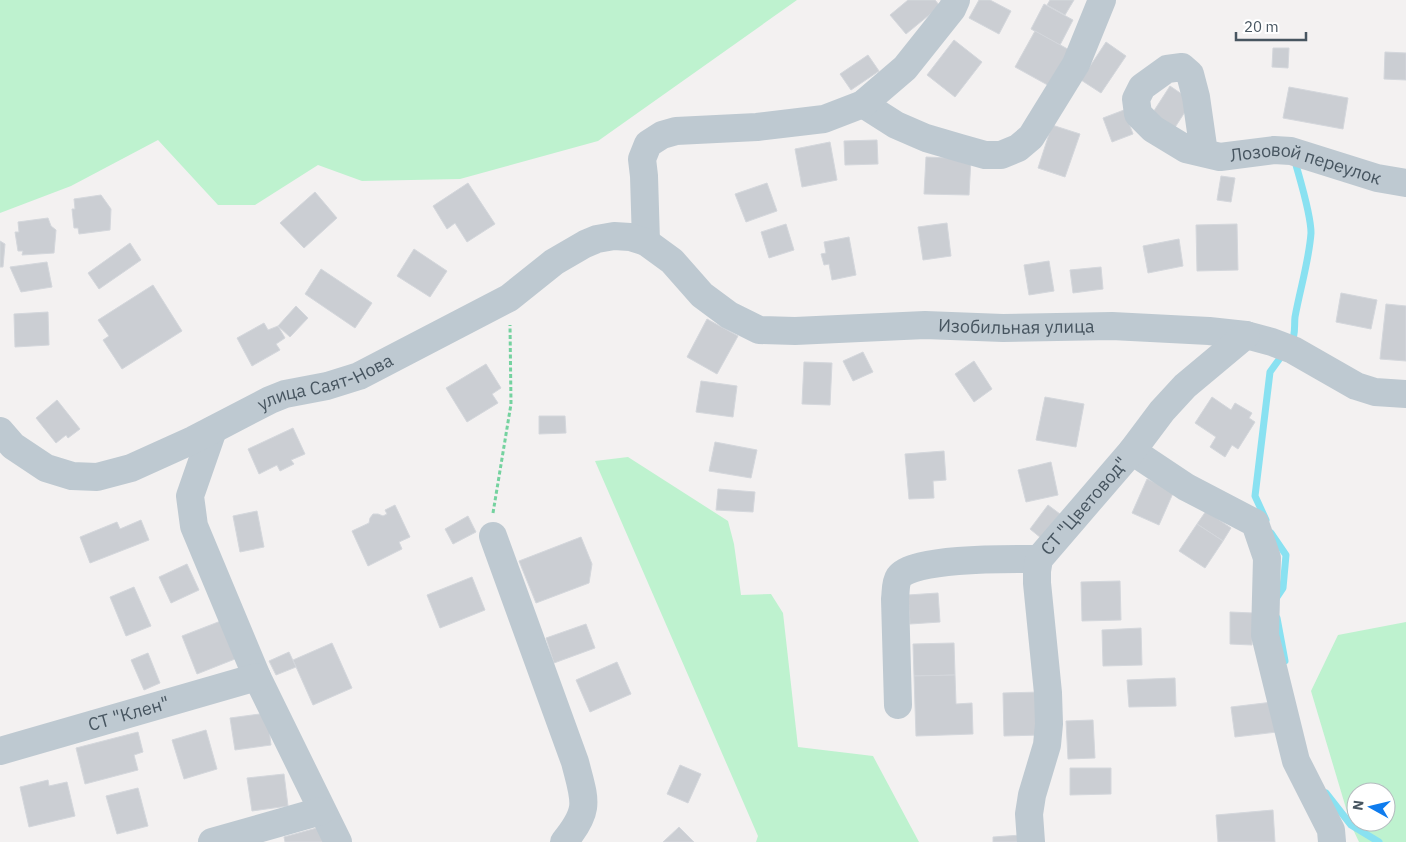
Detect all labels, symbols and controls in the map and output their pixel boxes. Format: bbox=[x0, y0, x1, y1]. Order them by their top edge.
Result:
scale bar bbox=[1236, 10, 1306, 42]
text: 20 m bbox=[1244, 17, 1279, 36]
street label: Лозовой переулок bbox=[1228, 138, 1385, 190]
street label: Изобильная улица bbox=[938, 314, 1095, 339]
street label: улица Саят-Нова bbox=[253, 348, 397, 416]
street label: СТ "Цветовод" bbox=[1035, 452, 1133, 560]
street label: СТ "Клен" bbox=[85, 691, 172, 736]
north arrow bbox=[1346, 782, 1396, 832]
text: N bbox=[1349, 799, 1368, 811]

